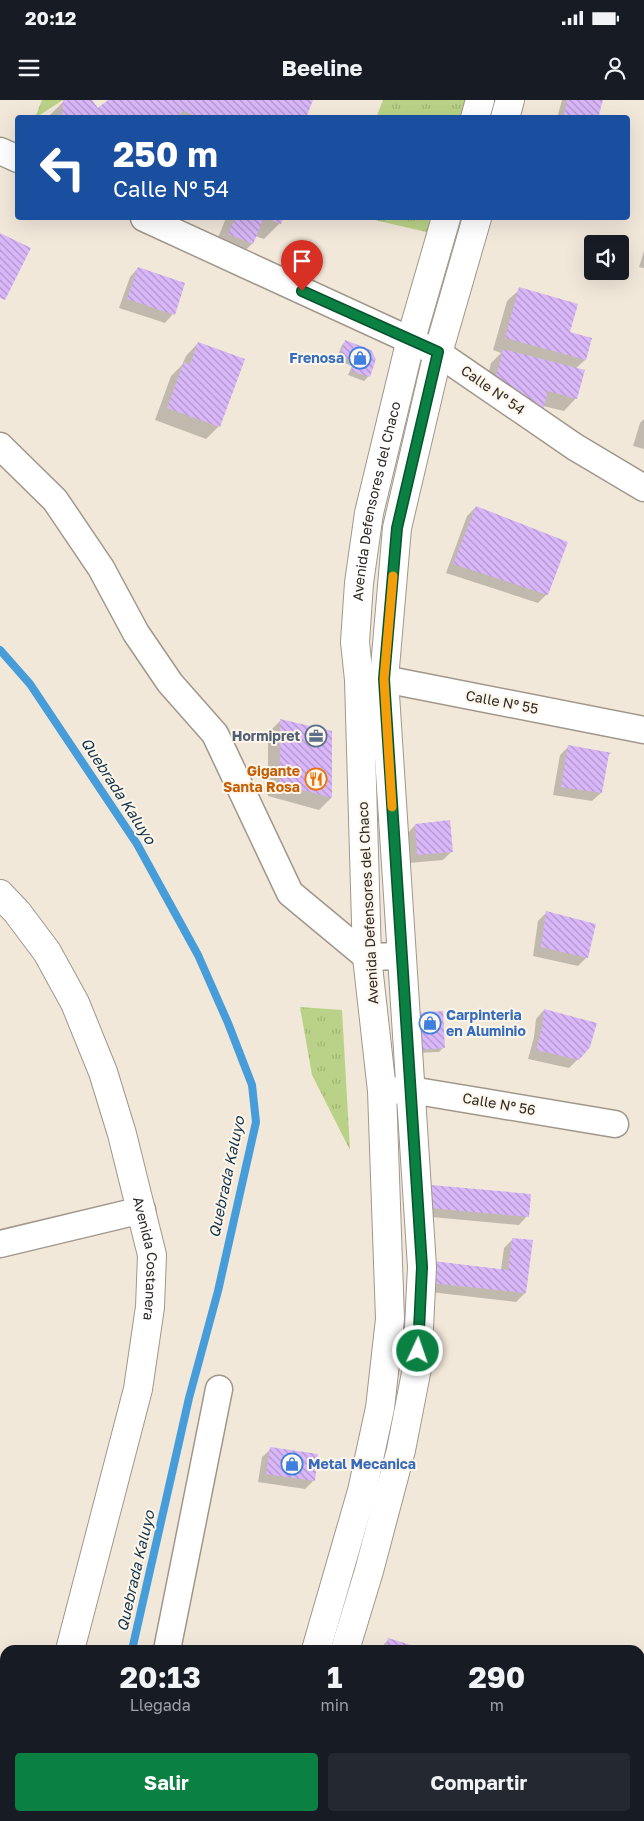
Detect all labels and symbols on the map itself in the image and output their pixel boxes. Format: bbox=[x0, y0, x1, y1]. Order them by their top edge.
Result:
pin bbox=[281, 240, 323, 291]
shop icon: Frenosa bbox=[348, 346, 372, 370]
place label: Frenosa bbox=[289, 349, 344, 366]
street label: Calle Nº 54 bbox=[458, 361, 528, 418]
street label: Avenida Defensores del Chaco bbox=[349, 400, 404, 602]
street label: Calle Nº 55 bbox=[464, 686, 540, 717]
office icon: Hormipret bbox=[304, 724, 328, 748]
place label: Hormipret bbox=[232, 727, 300, 744]
water label: Quebrada Kaluyo bbox=[77, 734, 161, 848]
place label: Gigante Santa Rosa bbox=[223, 762, 300, 795]
restaurant icon: Gigante Santa Rosa bbox=[304, 767, 328, 791]
street label: Avenida Defensores del Chaco bbox=[354, 801, 381, 1005]
place label: Carpinteria en Aluminio bbox=[446, 1006, 526, 1039]
shop icon: Carpinteria en Aluminio bbox=[418, 1011, 442, 1035]
street label: Calle Nº 56 bbox=[461, 1089, 537, 1118]
water label: Quebrada Kaluyo bbox=[204, 1114, 249, 1239]
street label: Avenida Costanera bbox=[130, 1195, 161, 1322]
position arrow bbox=[391, 1324, 443, 1376]
shop icon: Metal Mecanica bbox=[280, 1452, 304, 1476]
place label: Metal Mecanica bbox=[308, 1455, 416, 1472]
water label: Quebrada Kaluyo bbox=[112, 1508, 159, 1633]

